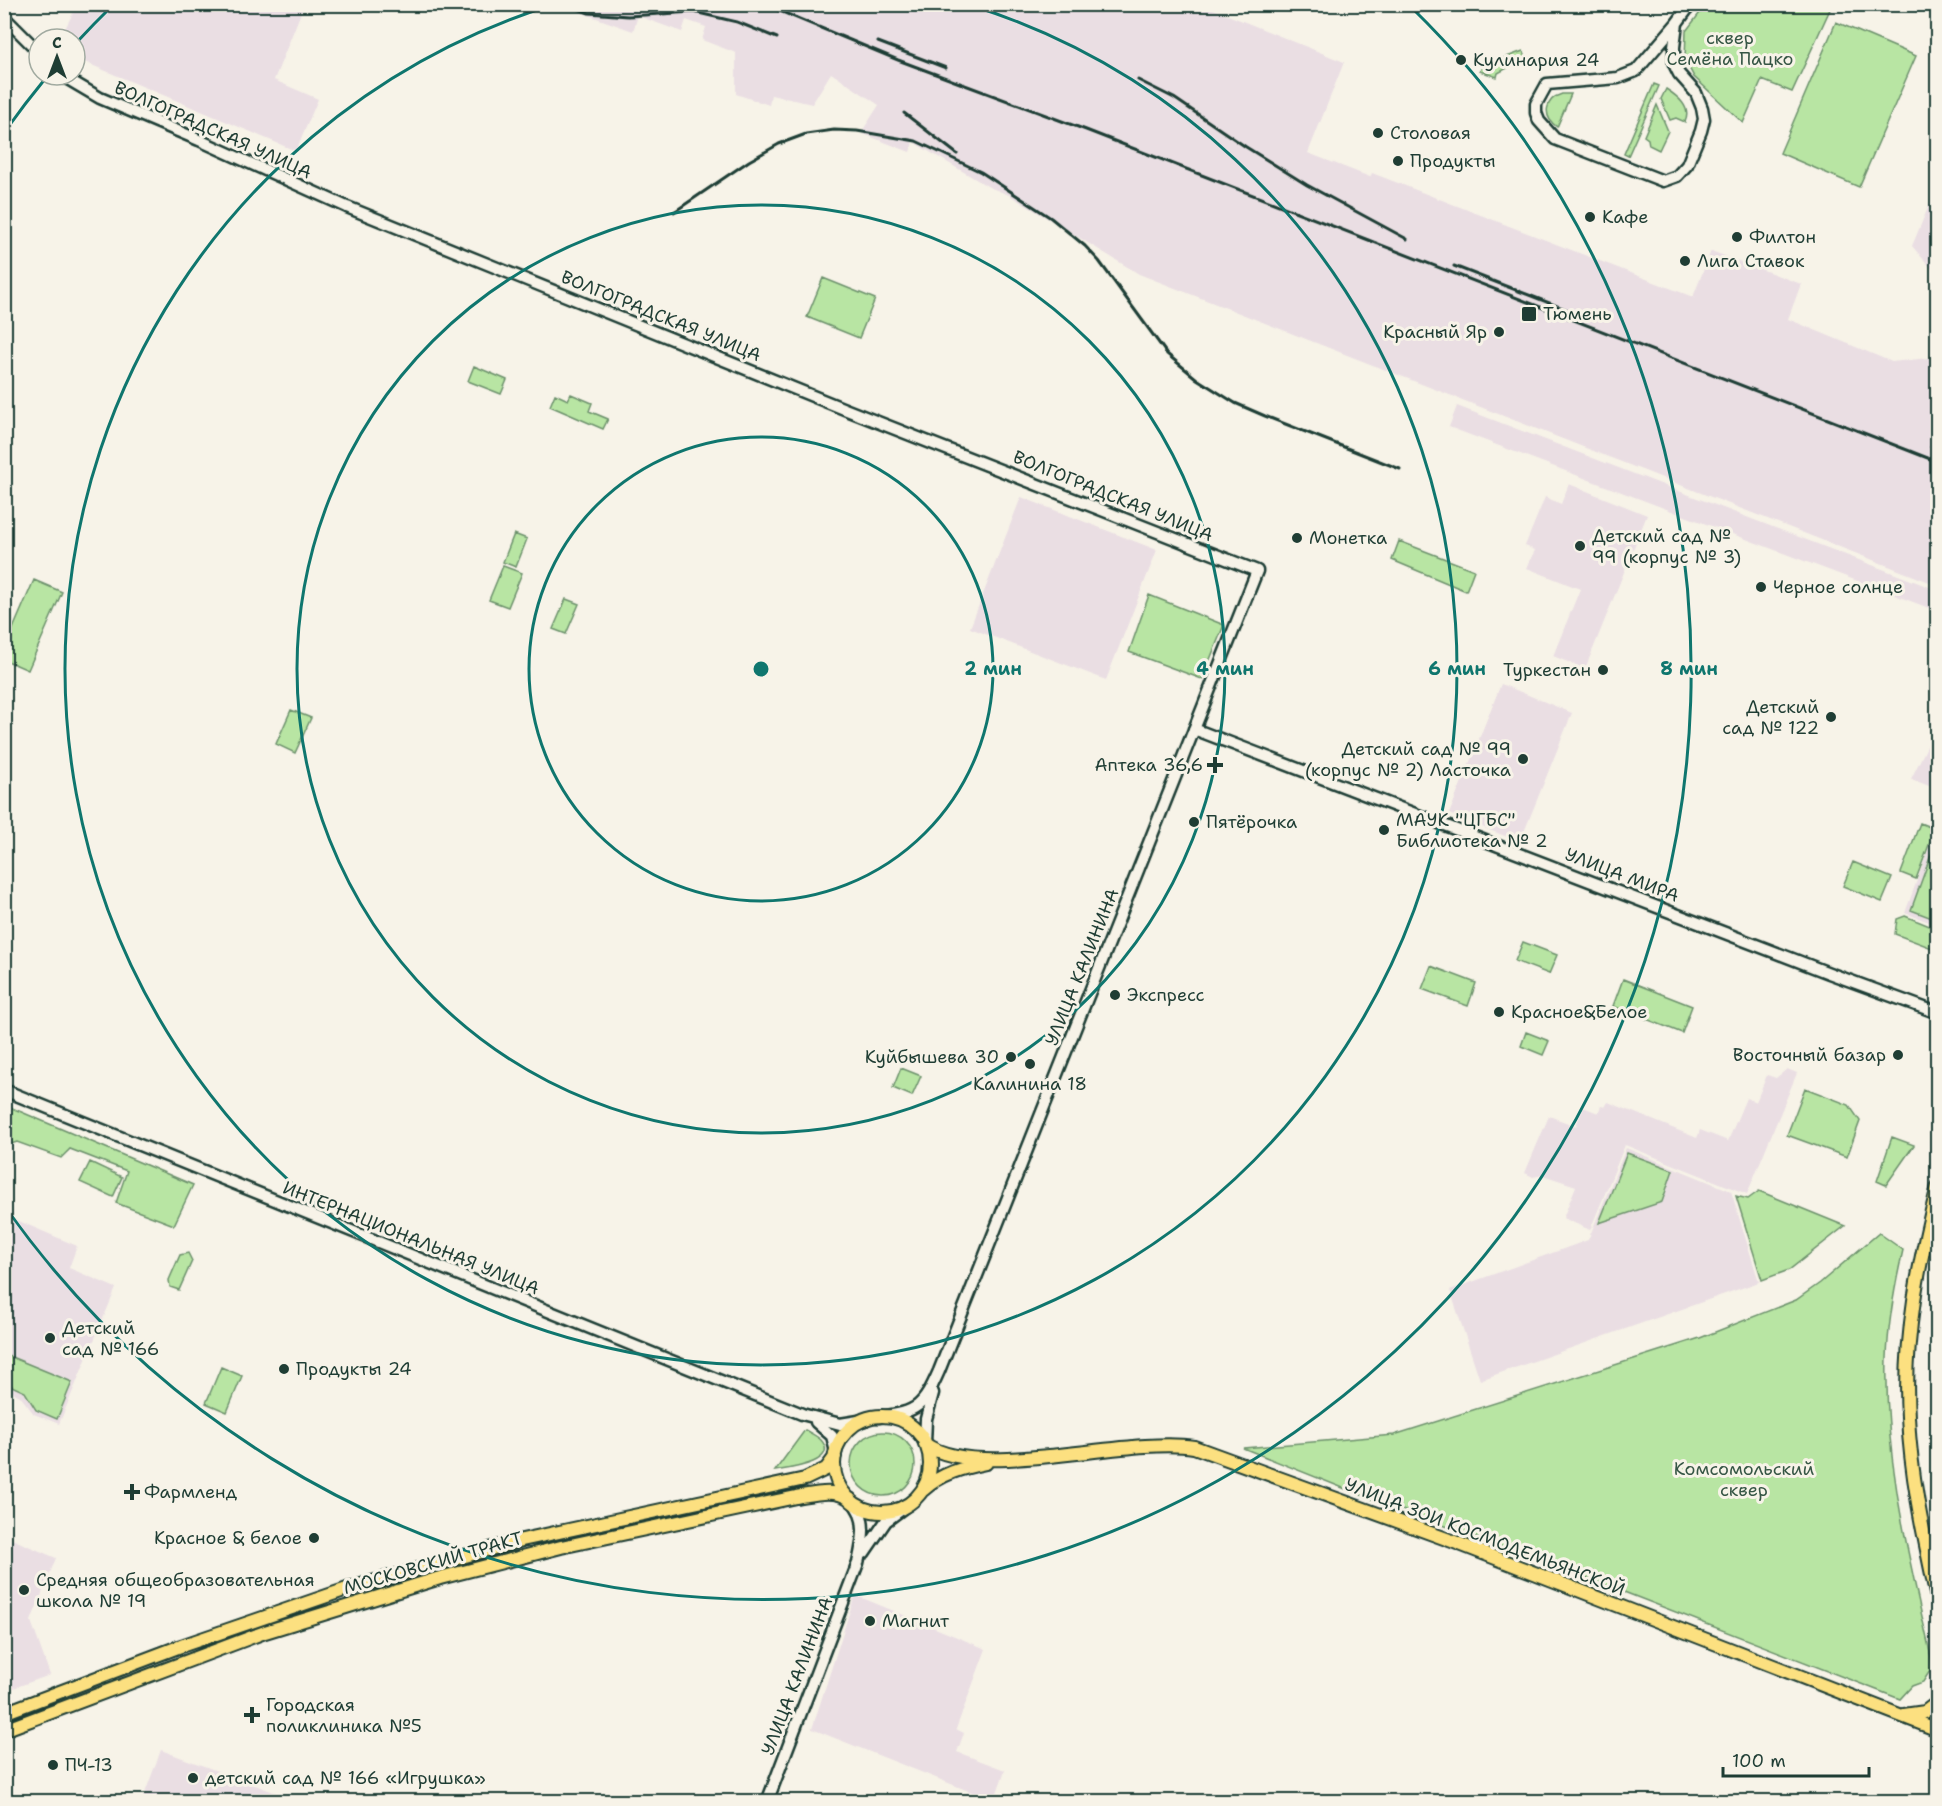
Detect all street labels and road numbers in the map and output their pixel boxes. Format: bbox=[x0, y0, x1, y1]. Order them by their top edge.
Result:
street label: ВОЛГОГРАДСКАЯ УЛИЦА bbox=[110, 76, 316, 184]
street label: ВОЛГОГРАДСКАЯ УЛИЦА bbox=[557, 265, 765, 367]
street label: ВОЛГОГРАДСКАЯ УЛИЦА bbox=[1009, 445, 1217, 547]
street label: УЛИЦА МИРА bbox=[1562, 842, 1682, 908]
street label: УЛИЦА КАЛИНИНА bbox=[1039, 885, 1125, 1049]
street label: ИНТЕРНАЦИОНАЛЬНАЯ УЛИЦА bbox=[279, 1175, 543, 1301]
street label: УЛИЦА ЗОИ КОСМОДЕМЬЯНСКОЙ bbox=[1341, 1472, 1629, 1602]
street label: МОСКОВСКИЙ ТРАКТ bbox=[341, 1526, 525, 1600]
street label: УЛИЦА КАЛИНИНА bbox=[756, 1593, 838, 1759]

